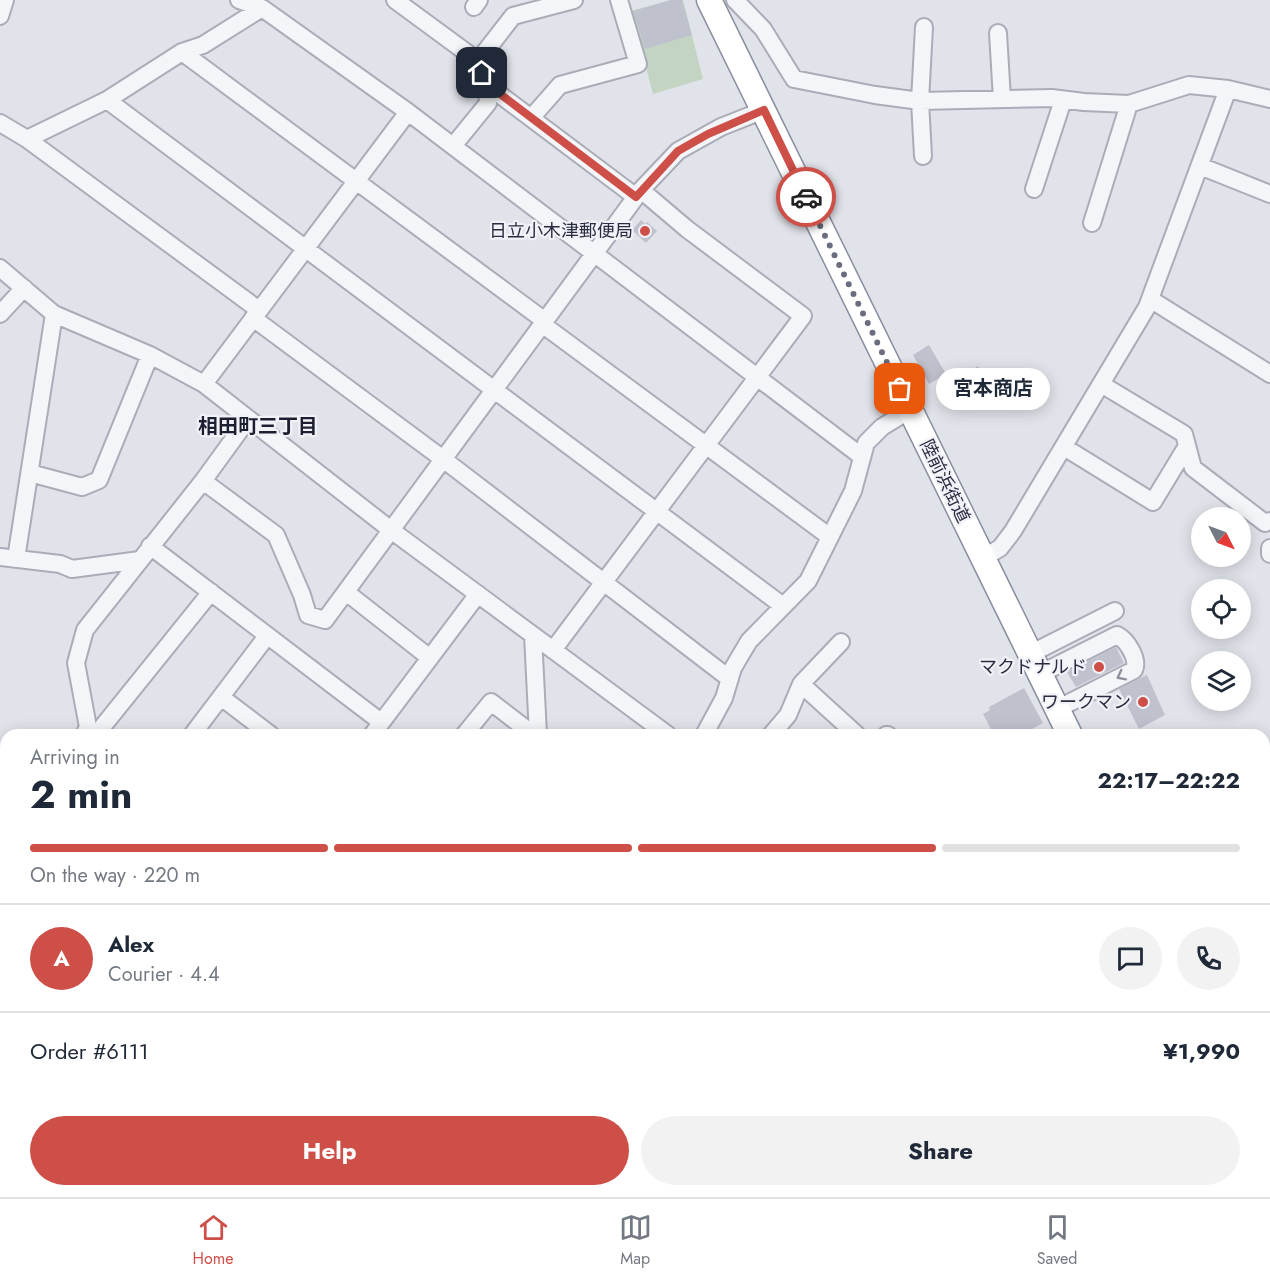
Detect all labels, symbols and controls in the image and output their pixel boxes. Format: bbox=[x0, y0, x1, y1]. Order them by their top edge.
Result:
pin bbox=[456, 47, 507, 98]
icon: home bbox=[465, 56, 498, 89]
courier bbox=[776, 167, 836, 227]
icon: car bbox=[790, 181, 823, 214]
place label: 日立小木津郵便局 bbox=[489, 218, 633, 244]
marker: 日立小木津郵便局 bbox=[638, 224, 652, 238]
pin bbox=[874, 363, 925, 414]
callout: 宮本商店 bbox=[936, 368, 1050, 410]
icon: bag bbox=[883, 372, 916, 405]
text: 宮本商店 bbox=[953, 374, 1033, 403]
district label: 相田町三丁目 bbox=[198, 412, 318, 441]
street label: 陸前浜街道 bbox=[914, 435, 976, 527]
north arrow bbox=[1191, 507, 1251, 567]
map controls bbox=[1191, 507, 1251, 711]
button: locate bbox=[1191, 579, 1251, 639]
button: layers bbox=[1191, 651, 1251, 711]
place label: マクドナルド bbox=[979, 654, 1087, 680]
marker: マクドナルド bbox=[1092, 660, 1106, 674]
one-way arrow bbox=[1117, 669, 1128, 680]
place label: ワークマン bbox=[1041, 689, 1131, 715]
marker: ワークマン bbox=[1136, 695, 1150, 709]
text: Arriving in bbox=[30, 743, 120, 772]
text: 22:17–22:22 bbox=[1098, 764, 1240, 796]
text: 2 min bbox=[30, 766, 132, 823]
text: On the way · 220 m bbox=[30, 861, 200, 890]
button: chat bbox=[1099, 927, 1162, 990]
button: phone bbox=[1177, 927, 1240, 990]
text: Alex bbox=[108, 928, 154, 960]
text: A bbox=[53, 942, 70, 974]
text: Courier · 4.4 bbox=[108, 960, 220, 989]
text: Order #6111 bbox=[30, 1035, 149, 1067]
text: ¥1,990 bbox=[1163, 1035, 1240, 1067]
button: Help bbox=[30, 1116, 629, 1185]
button: Share bbox=[641, 1116, 1240, 1185]
tab: Home bbox=[193, 1211, 233, 1270]
tab: Map bbox=[619, 1211, 652, 1270]
tab: Saved bbox=[1037, 1211, 1077, 1270]

